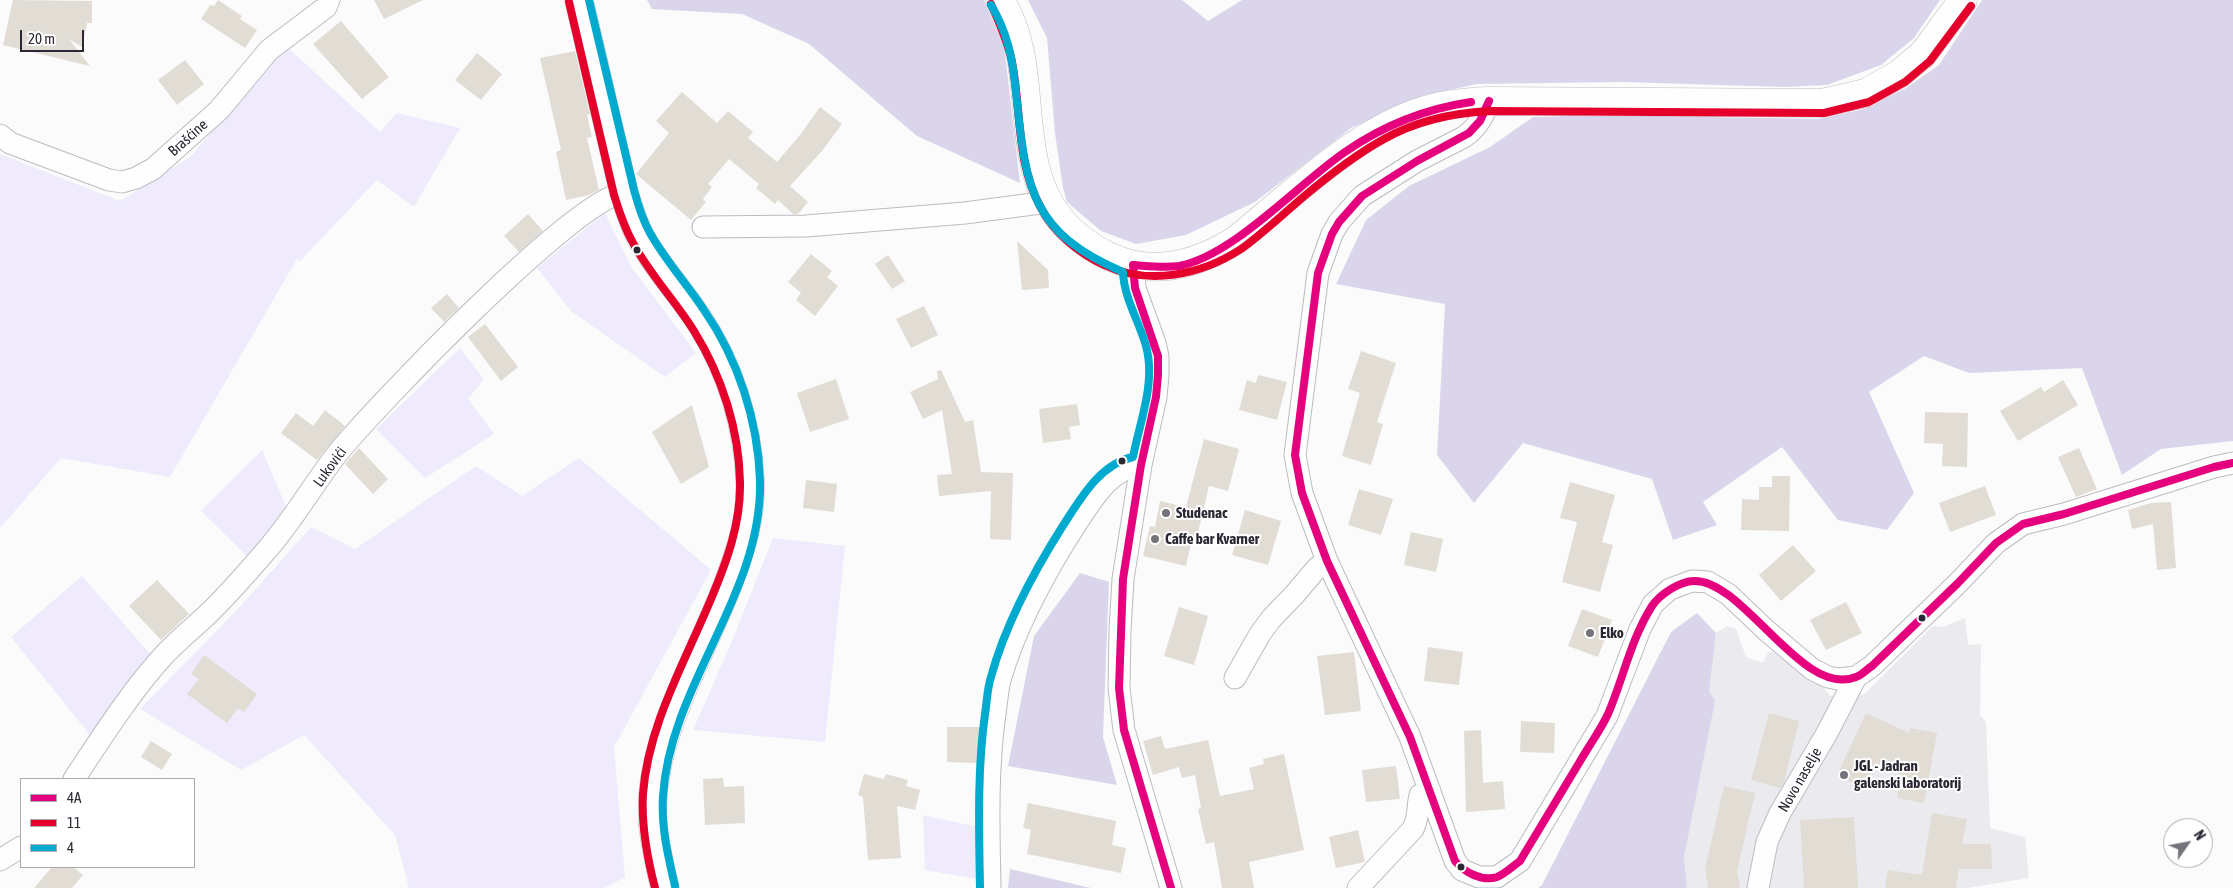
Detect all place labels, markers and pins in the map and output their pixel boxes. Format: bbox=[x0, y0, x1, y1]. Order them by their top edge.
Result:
unlabelled marker bbox=[632, 245, 642, 255]
unlabelled marker bbox=[1117, 456, 1127, 466]
place label: Studenac bbox=[1176, 504, 1228, 522]
marker: Studenac bbox=[1160, 507, 1172, 519]
place label: Caffe bar Kvarner bbox=[1165, 530, 1259, 548]
marker: Caffe bar Kvarner bbox=[1149, 533, 1161, 545]
unlabelled marker bbox=[1917, 613, 1927, 623]
place label: Elko bbox=[1600, 624, 1624, 642]
marker: Elko bbox=[1584, 627, 1596, 639]
place label: JGL - Jadran galenski laboratorij bbox=[1854, 757, 1961, 792]
marker: JGL - Jadran galenski laboratorij bbox=[1838, 769, 1850, 781]
unlabelled marker bbox=[1456, 862, 1466, 872]

